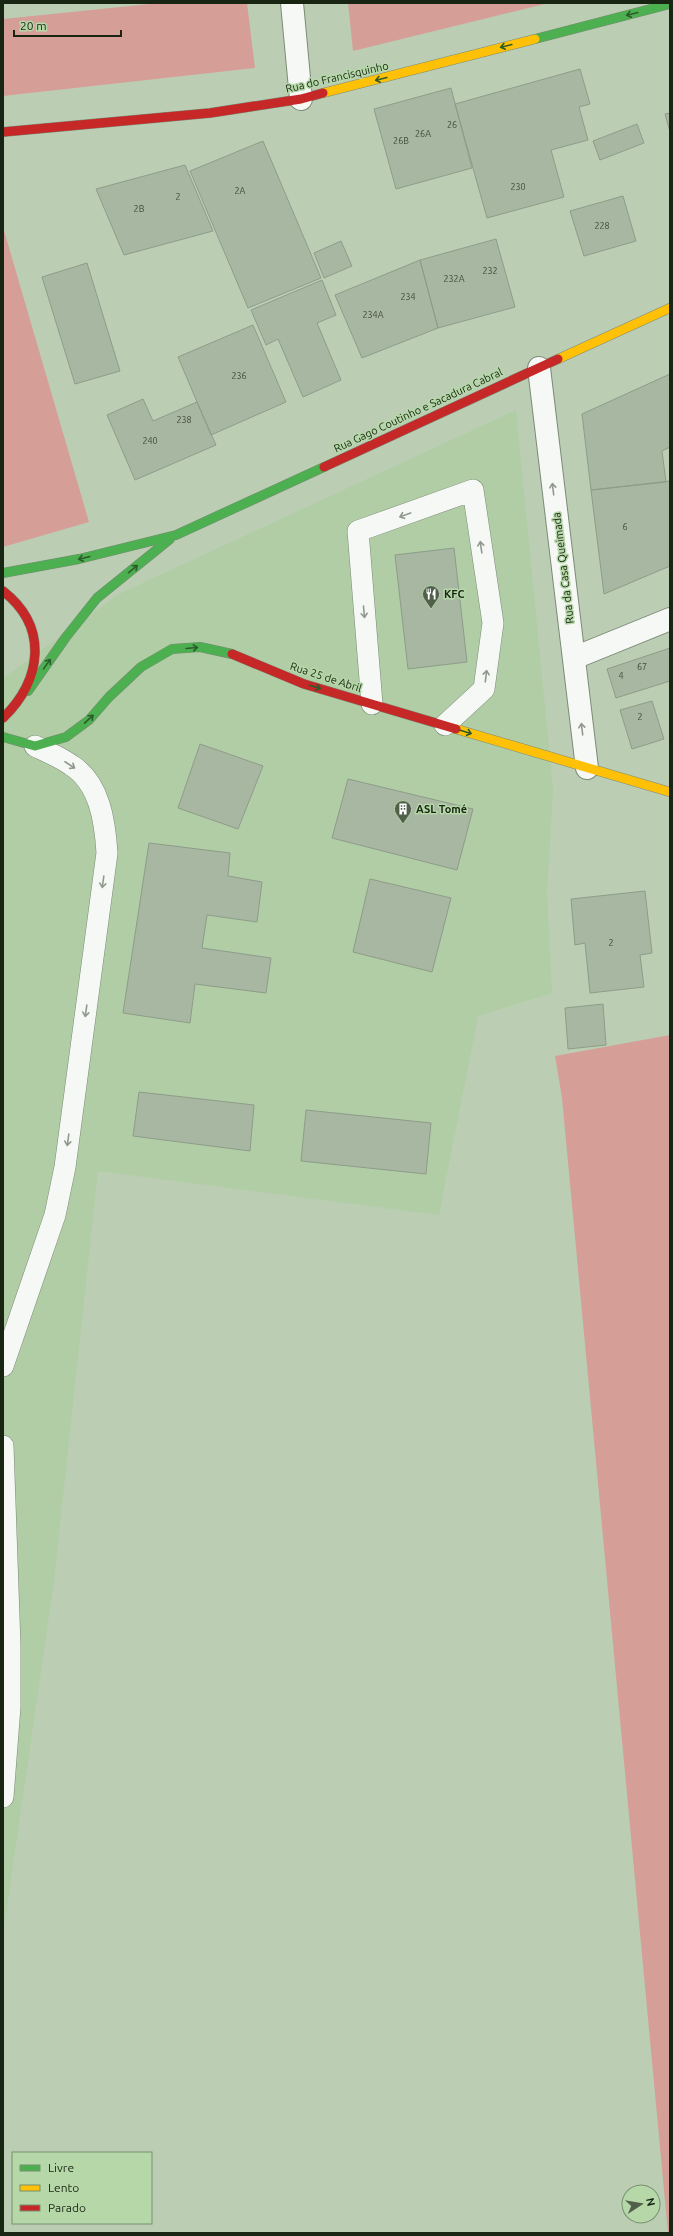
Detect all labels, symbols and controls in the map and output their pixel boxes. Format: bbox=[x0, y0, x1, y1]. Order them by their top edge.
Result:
one-way arrow bbox=[626, 11, 639, 18]
scale bar bbox=[14, 12, 121, 38]
text: 20 m bbox=[20, 19, 47, 32]
one-way arrow bbox=[500, 43, 513, 51]
street label: Rua do Francisquinho bbox=[284, 59, 390, 95]
one-way arrow bbox=[374, 76, 387, 83]
house number: 26 bbox=[447, 120, 457, 130]
house number: 26A bbox=[415, 129, 431, 139]
house number: 26B bbox=[393, 136, 409, 146]
house number: 230 bbox=[510, 182, 526, 192]
house number: 2A bbox=[235, 186, 246, 196]
house number: 2 bbox=[175, 192, 181, 202]
house number: 2B bbox=[134, 204, 145, 214]
house number: 228 bbox=[594, 221, 610, 231]
house number: 232 bbox=[482, 266, 498, 276]
house number: 232A bbox=[443, 274, 465, 284]
house number: 234 bbox=[400, 292, 416, 302]
house number: 234A bbox=[362, 310, 384, 320]
street label: Rua Gago Coutinho e Sacadura Cabral bbox=[332, 365, 504, 454]
house number: 236 bbox=[231, 371, 247, 381]
house number: 238 bbox=[176, 415, 192, 425]
house number: 240 bbox=[142, 436, 158, 446]
one-way arrow bbox=[549, 483, 557, 496]
one-way arrow bbox=[399, 511, 411, 519]
street label: Rua da Casa Queimada bbox=[550, 512, 576, 624]
house number: 6 bbox=[622, 522, 628, 532]
one-way arrow bbox=[477, 541, 485, 554]
one-way arrow bbox=[78, 555, 91, 563]
one-way arrow bbox=[128, 564, 139, 573]
restaurant icon: KFC bbox=[421, 584, 441, 609]
place label: KFC bbox=[444, 588, 464, 600]
one-way arrow bbox=[361, 605, 368, 618]
one-way arrow bbox=[185, 644, 198, 651]
one-way arrow bbox=[43, 659, 51, 670]
street label: Rua 25 de Abril bbox=[289, 660, 363, 694]
house number: 67 bbox=[637, 662, 647, 672]
one-way arrow bbox=[482, 670, 490, 683]
house number: 4 bbox=[618, 671, 624, 681]
one-way arrow bbox=[308, 684, 321, 691]
house number: 2 bbox=[637, 712, 643, 722]
one-way arrow bbox=[84, 714, 94, 724]
one-way arrow bbox=[578, 723, 586, 736]
one-way arrow bbox=[460, 729, 473, 736]
one-way arrow bbox=[64, 760, 75, 769]
building icon: ASL Tomé bbox=[393, 799, 413, 824]
place label: ASL Tomé bbox=[416, 803, 467, 815]
one-way arrow bbox=[99, 875, 107, 888]
house number: 2 bbox=[608, 938, 614, 948]
one-way arrow bbox=[82, 1004, 90, 1017]
one-way arrow bbox=[64, 1133, 72, 1146]
legend bbox=[12, 2152, 152, 2224]
text: Livre bbox=[48, 2161, 74, 2174]
text: Lento bbox=[48, 2181, 79, 2194]
north arrow bbox=[621, 2184, 661, 2224]
text: N bbox=[644, 2197, 658, 2207]
text: Parado bbox=[48, 2201, 86, 2214]

